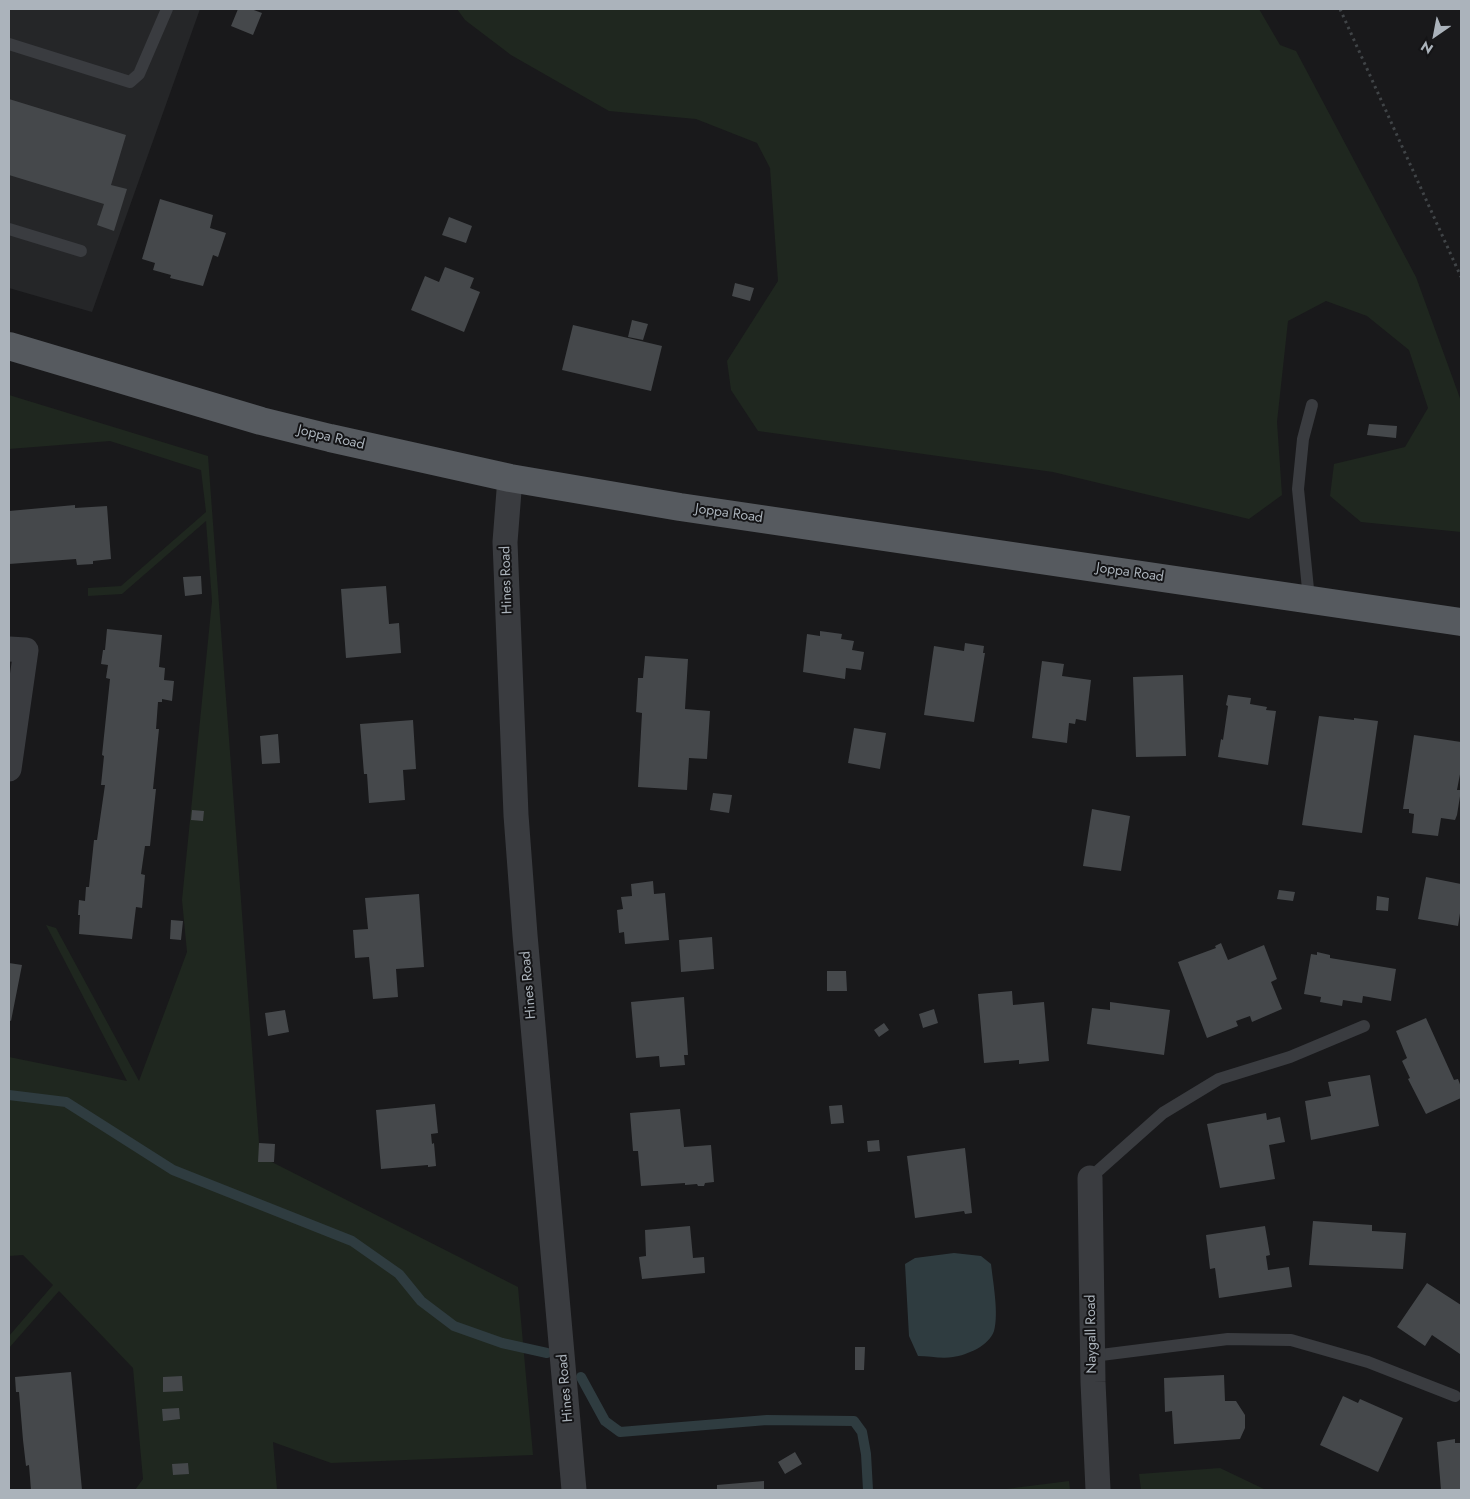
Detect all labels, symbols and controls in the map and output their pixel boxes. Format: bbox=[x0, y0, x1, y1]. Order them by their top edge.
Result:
north arrow bbox=[1410, 10, 1460, 60]
text: N bbox=[1417, 36, 1437, 59]
street label: Joppa Road bbox=[296, 422, 366, 454]
street label: Joppa Road bbox=[694, 501, 764, 527]
street label: Hines Road bbox=[497, 546, 517, 614]
street label: Joppa Road bbox=[1095, 560, 1165, 586]
street label: Hines Road bbox=[518, 950, 540, 1020]
street label: Naygall Road bbox=[1083, 1294, 1101, 1374]
street label: Hines Road bbox=[555, 1353, 577, 1423]

